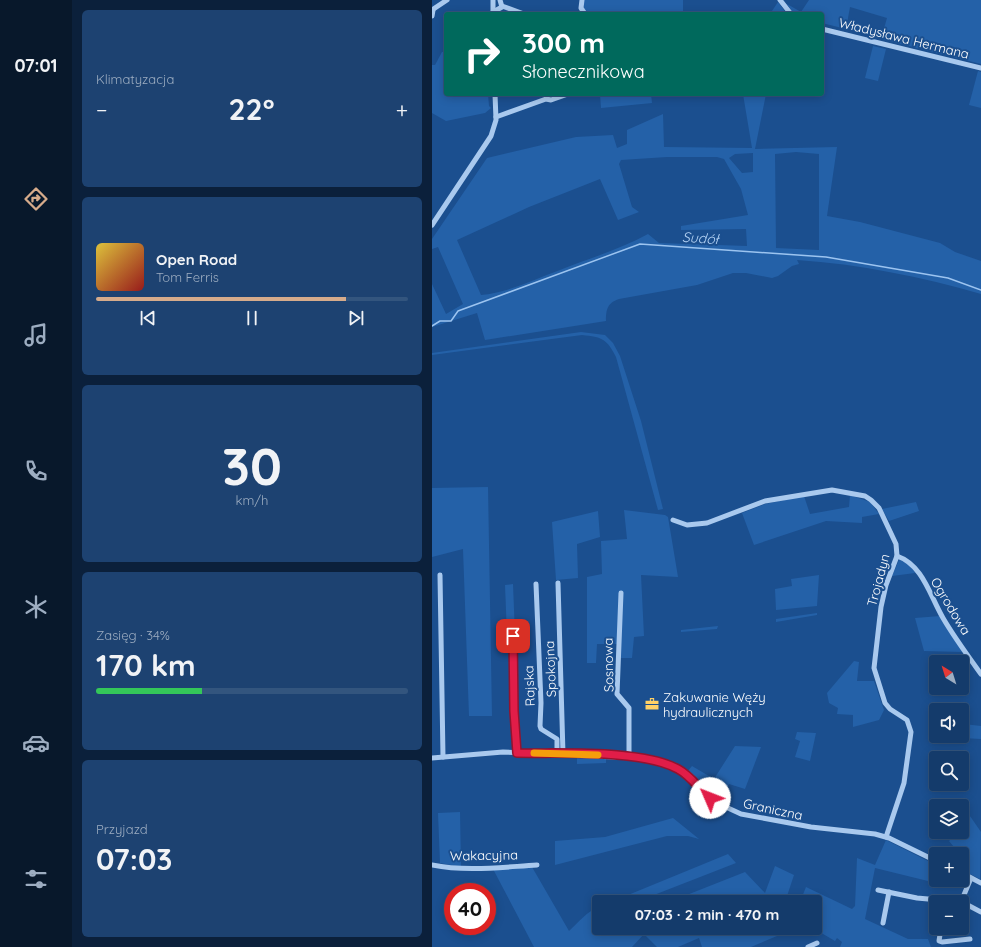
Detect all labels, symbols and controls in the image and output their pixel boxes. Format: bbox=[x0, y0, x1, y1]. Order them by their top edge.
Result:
street label: Władysława Hermana bbox=[837, 14, 971, 62]
text: 300 m bbox=[522, 25, 605, 60]
icon: right bbox=[456, 28, 508, 80]
text: 07:01 bbox=[14, 54, 58, 77]
text: Słonecznikowa bbox=[522, 60, 645, 83]
text: Klimatyzacja bbox=[96, 71, 174, 87]
text: 22° bbox=[229, 90, 274, 128]
text: − bbox=[96, 96, 107, 124]
text: + bbox=[396, 96, 408, 124]
icon: directions bbox=[22, 185, 50, 213]
water label: Sudół bbox=[681, 228, 720, 248]
text: Open Road bbox=[156, 250, 237, 269]
text: Tom Ferris bbox=[156, 269, 219, 285]
icon: previous bbox=[137, 307, 159, 329]
icon: pause bbox=[241, 307, 263, 329]
icon: next bbox=[345, 307, 367, 329]
icon: music bbox=[22, 321, 50, 349]
text: 30 bbox=[222, 433, 282, 498]
icon: phone bbox=[22, 457, 50, 485]
text: km/h bbox=[236, 492, 268, 508]
street label: Trojadyn bbox=[863, 552, 893, 608]
street label: Ogrodowa bbox=[928, 574, 974, 638]
icon: climate bbox=[22, 593, 50, 621]
pin bbox=[496, 619, 530, 653]
icon: arrive bbox=[502, 625, 524, 647]
text: Zasięg · 34% bbox=[96, 627, 170, 643]
street label: Sosnowa bbox=[600, 638, 616, 692]
street label: Spokojna bbox=[541, 641, 559, 697]
text: 170 km bbox=[96, 646, 196, 684]
north arrow bbox=[929, 655, 969, 695]
map controls bbox=[929, 655, 969, 935]
street label: Rajska bbox=[520, 665, 538, 707]
place label: Zakuwanie Węży hydraulicznych bbox=[663, 689, 766, 720]
office icon: Zakuwanie Węży hydraulicznych bbox=[644, 696, 660, 712]
button: sound bbox=[929, 703, 969, 743]
icon: car bbox=[22, 729, 50, 757]
button: search bbox=[929, 751, 969, 791]
position arrow bbox=[689, 777, 731, 819]
street label: Graniczna bbox=[742, 795, 804, 823]
button: layers bbox=[929, 799, 969, 839]
text: Przyjazd bbox=[96, 821, 148, 837]
text: 07:03 bbox=[96, 840, 172, 878]
street label: Wakacyjna bbox=[450, 846, 518, 864]
button: + bbox=[929, 847, 969, 887]
icon: filters bbox=[22, 865, 50, 893]
speed limit sign: 40 bbox=[444, 883, 496, 935]
button: − bbox=[929, 895, 969, 935]
text: 07:03 · 2 min · 470 m bbox=[635, 905, 779, 924]

